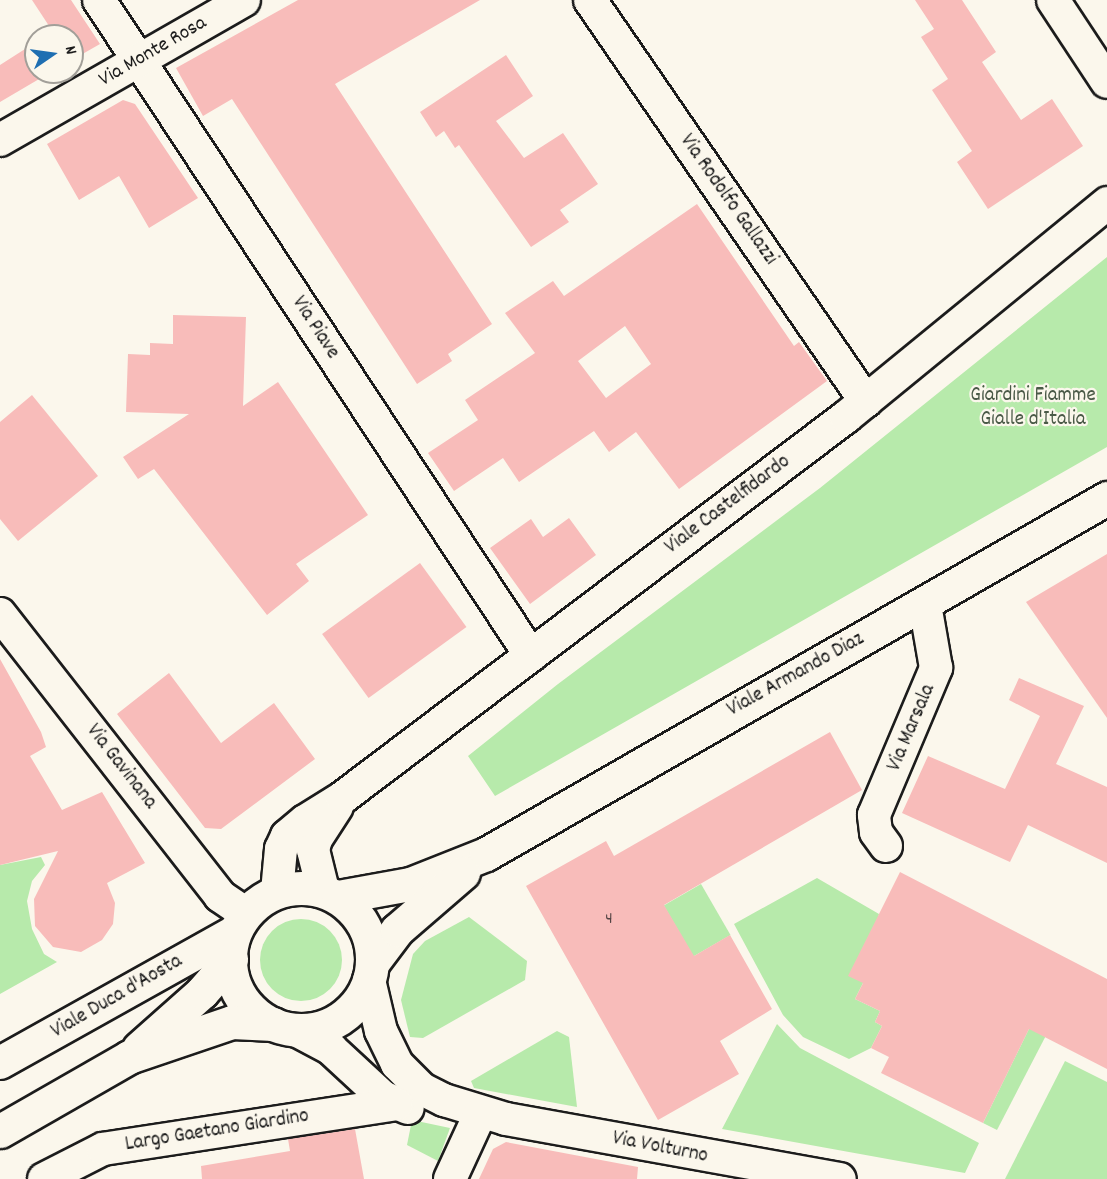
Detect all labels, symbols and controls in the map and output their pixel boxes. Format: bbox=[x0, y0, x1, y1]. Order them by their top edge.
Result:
street label: Via Monte Rosa bbox=[95, 11, 211, 93]
north arrow bbox=[24, 24, 84, 84]
text: N bbox=[58, 44, 82, 57]
street label: Via Rodolfo Gallazzi bbox=[674, 130, 782, 270]
street label: Via Piave bbox=[285, 292, 345, 364]
park label: Giardini Fiamme Gialle d'Italia bbox=[970, 383, 1096, 433]
street label: Viale Castelfidardo bbox=[660, 450, 796, 560]
street label: Viale Armando Diaz bbox=[723, 627, 869, 723]
street label: Via Marsala bbox=[882, 681, 942, 775]
street label: Via Gavinana bbox=[80, 720, 162, 814]
house number: 4 bbox=[605, 909, 613, 931]
street label: Viale Duca d'Aosta bbox=[47, 949, 187, 1045]
street label: Largo Gaetano Giardino bbox=[123, 1104, 311, 1158]
street label: Via Volturno bbox=[610, 1126, 710, 1170]

